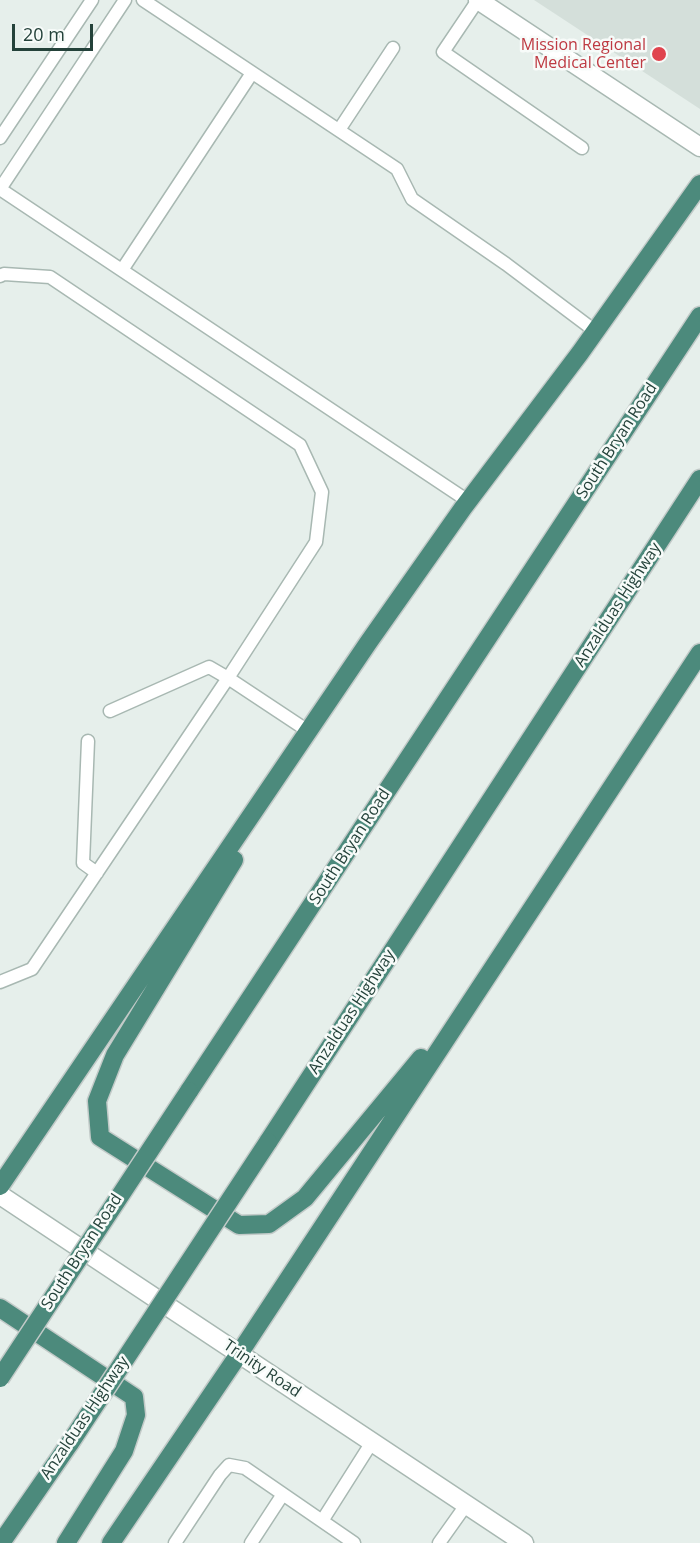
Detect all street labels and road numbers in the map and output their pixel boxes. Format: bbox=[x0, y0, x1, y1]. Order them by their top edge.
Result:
street label: South Bryan Road bbox=[573, 380, 661, 502]
street label: Anzalduas Highway bbox=[571, 539, 665, 671]
street label: South Bryan Road bbox=[306, 786, 394, 908]
street label: Anzalduas Highway bbox=[305, 946, 399, 1078]
street label: South Bryan Road bbox=[38, 1191, 126, 1313]
street label: Trinity Road bbox=[220, 1336, 304, 1402]
street label: Anzalduas Highway bbox=[37, 1353, 133, 1483]

